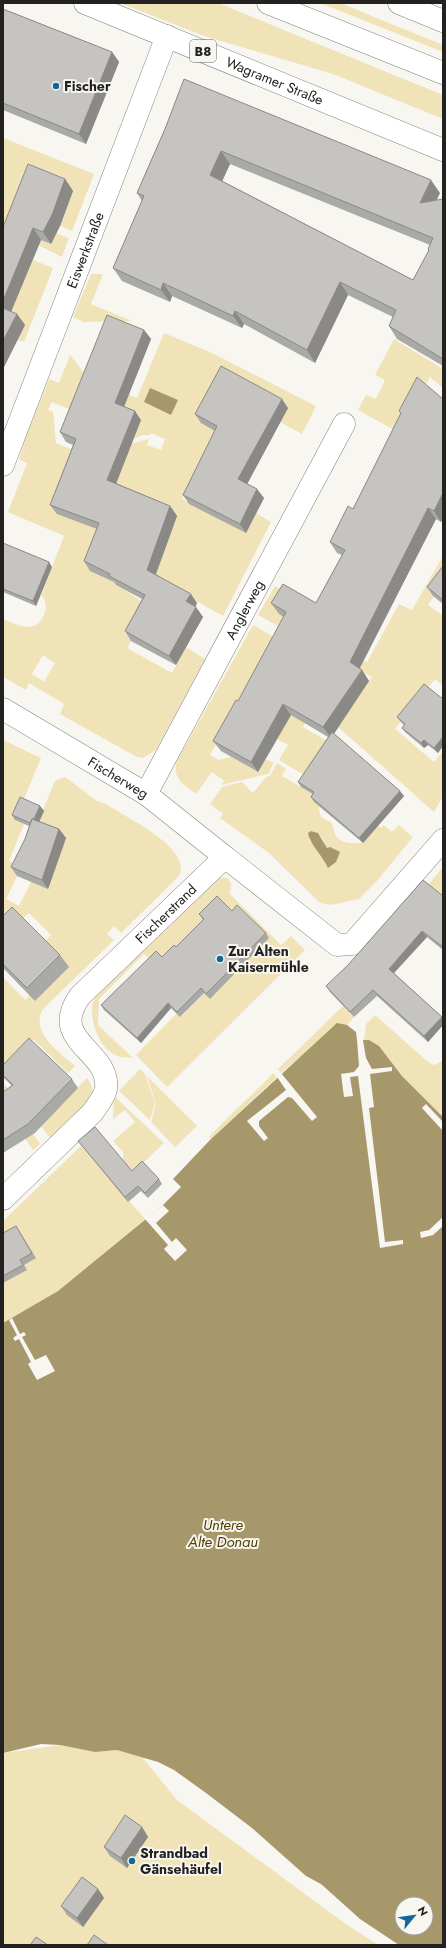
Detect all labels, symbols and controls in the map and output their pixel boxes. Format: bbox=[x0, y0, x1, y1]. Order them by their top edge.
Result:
road number: B8 bbox=[190, 40, 216, 62]
street label: Wagramer Straße bbox=[223, 52, 326, 110]
place label: Fischer bbox=[64, 76, 111, 96]
marker: Fischer bbox=[51, 81, 61, 91]
street label: Eiswerkstraße bbox=[61, 209, 109, 291]
street label: Anglerweg bbox=[221, 576, 269, 643]
street label: Fischerweg bbox=[84, 752, 152, 803]
street label: Fischerstrand bbox=[131, 879, 201, 948]
place label: Zur Alten Kaisermühle bbox=[228, 941, 309, 977]
marker: Zur Alten Kaisermühle bbox=[215, 954, 225, 964]
water label: Untere Alte Donau bbox=[187, 1514, 258, 1553]
place label: Strandbad Gänsehäufel bbox=[140, 1843, 222, 1879]
marker: Strandbad Gänsehäufel bbox=[127, 1856, 137, 1866]
north arrow bbox=[394, 1896, 434, 1936]
text: N bbox=[414, 1903, 432, 1919]

